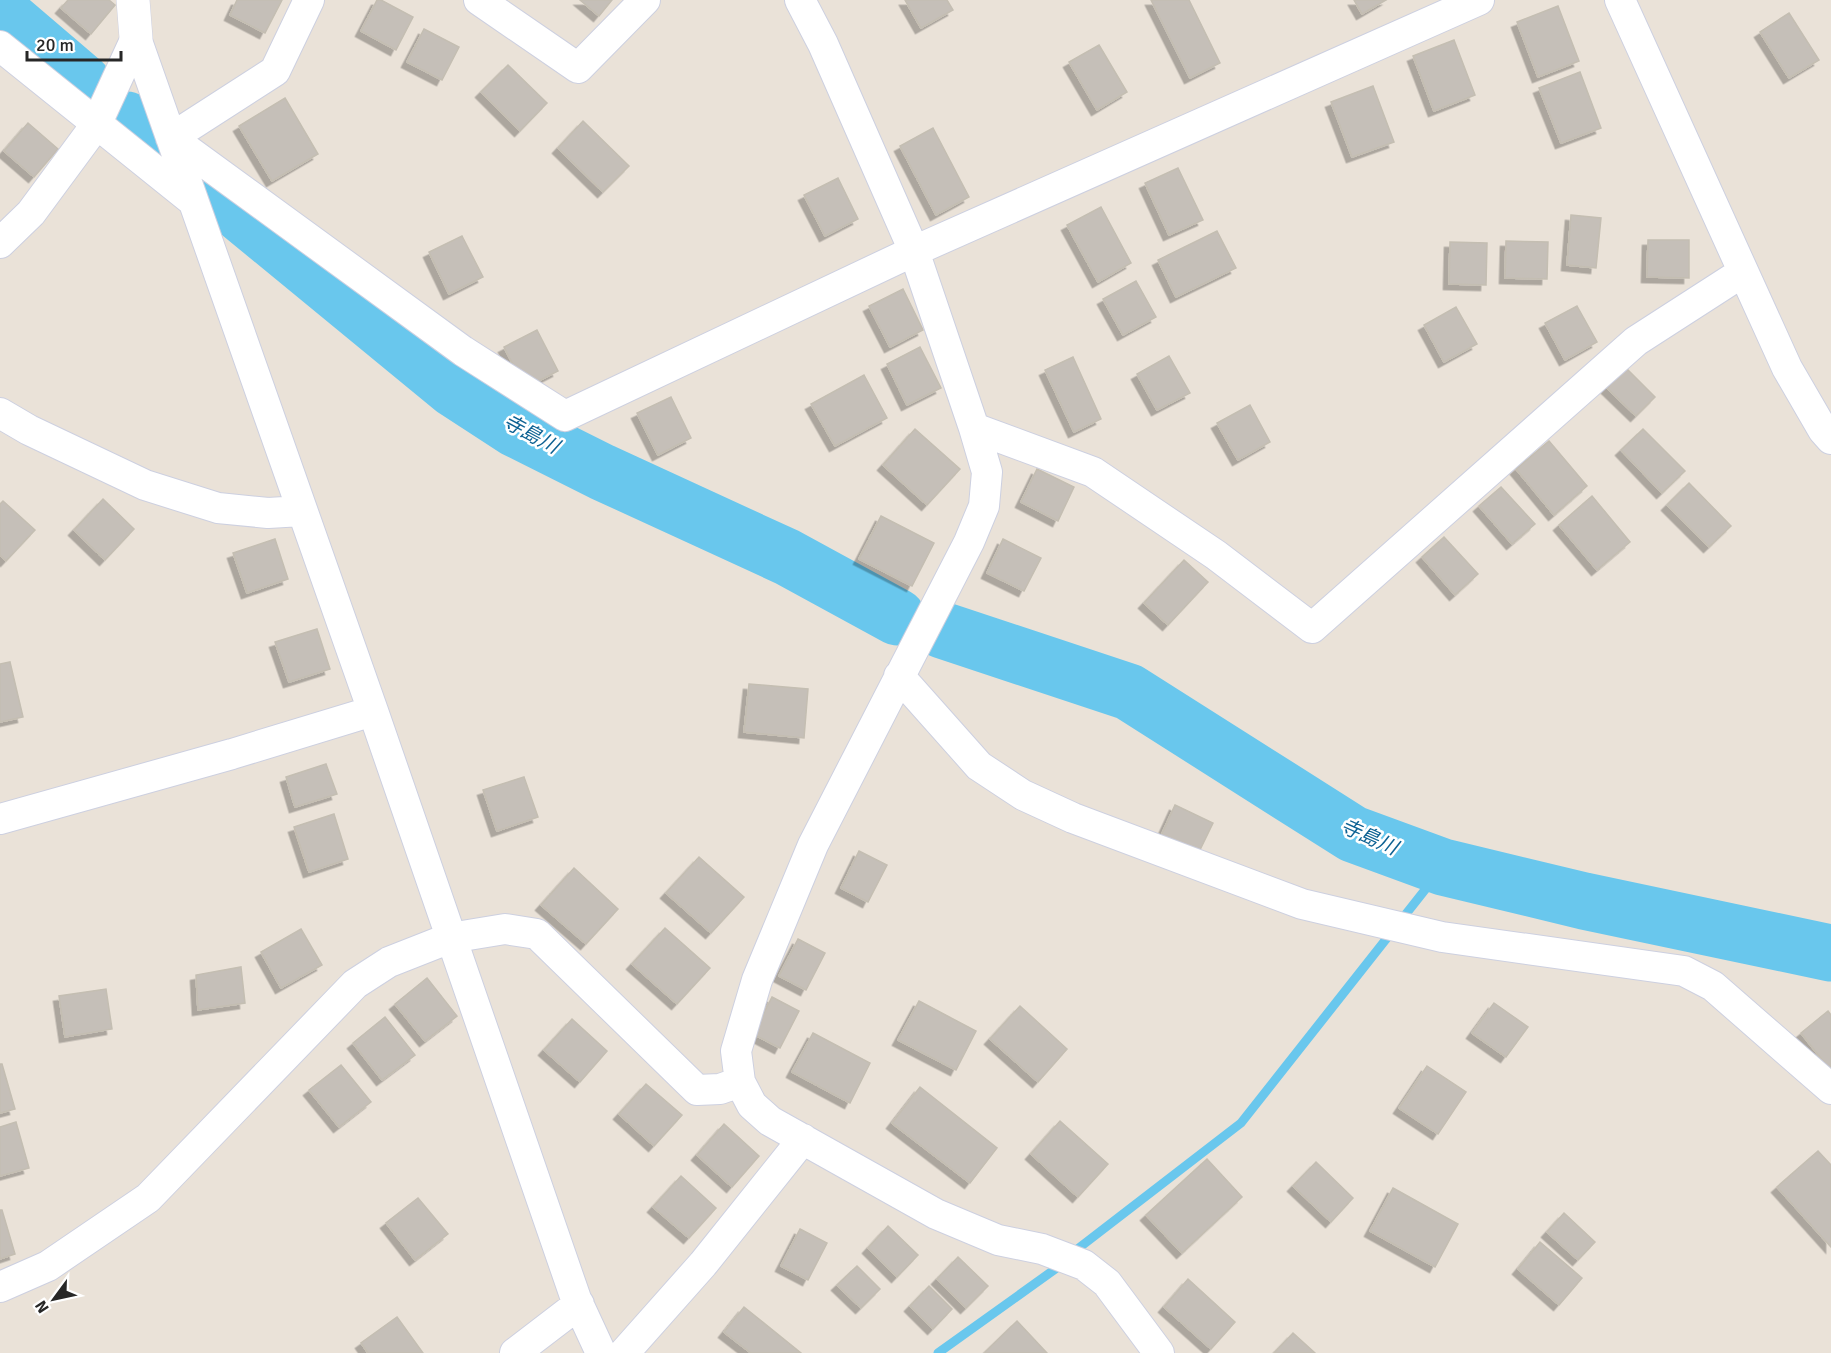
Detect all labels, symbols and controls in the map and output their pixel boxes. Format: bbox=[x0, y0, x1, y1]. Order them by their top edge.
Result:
scale bar bbox=[27, 24, 122, 62]
text: 20 m bbox=[36, 34, 74, 56]
water label: 寺島川 bbox=[499, 409, 565, 460]
water label: 寺島川 bbox=[1337, 813, 1403, 861]
north arrow bbox=[24, 1269, 84, 1329]
text: N bbox=[31, 1297, 54, 1317]

